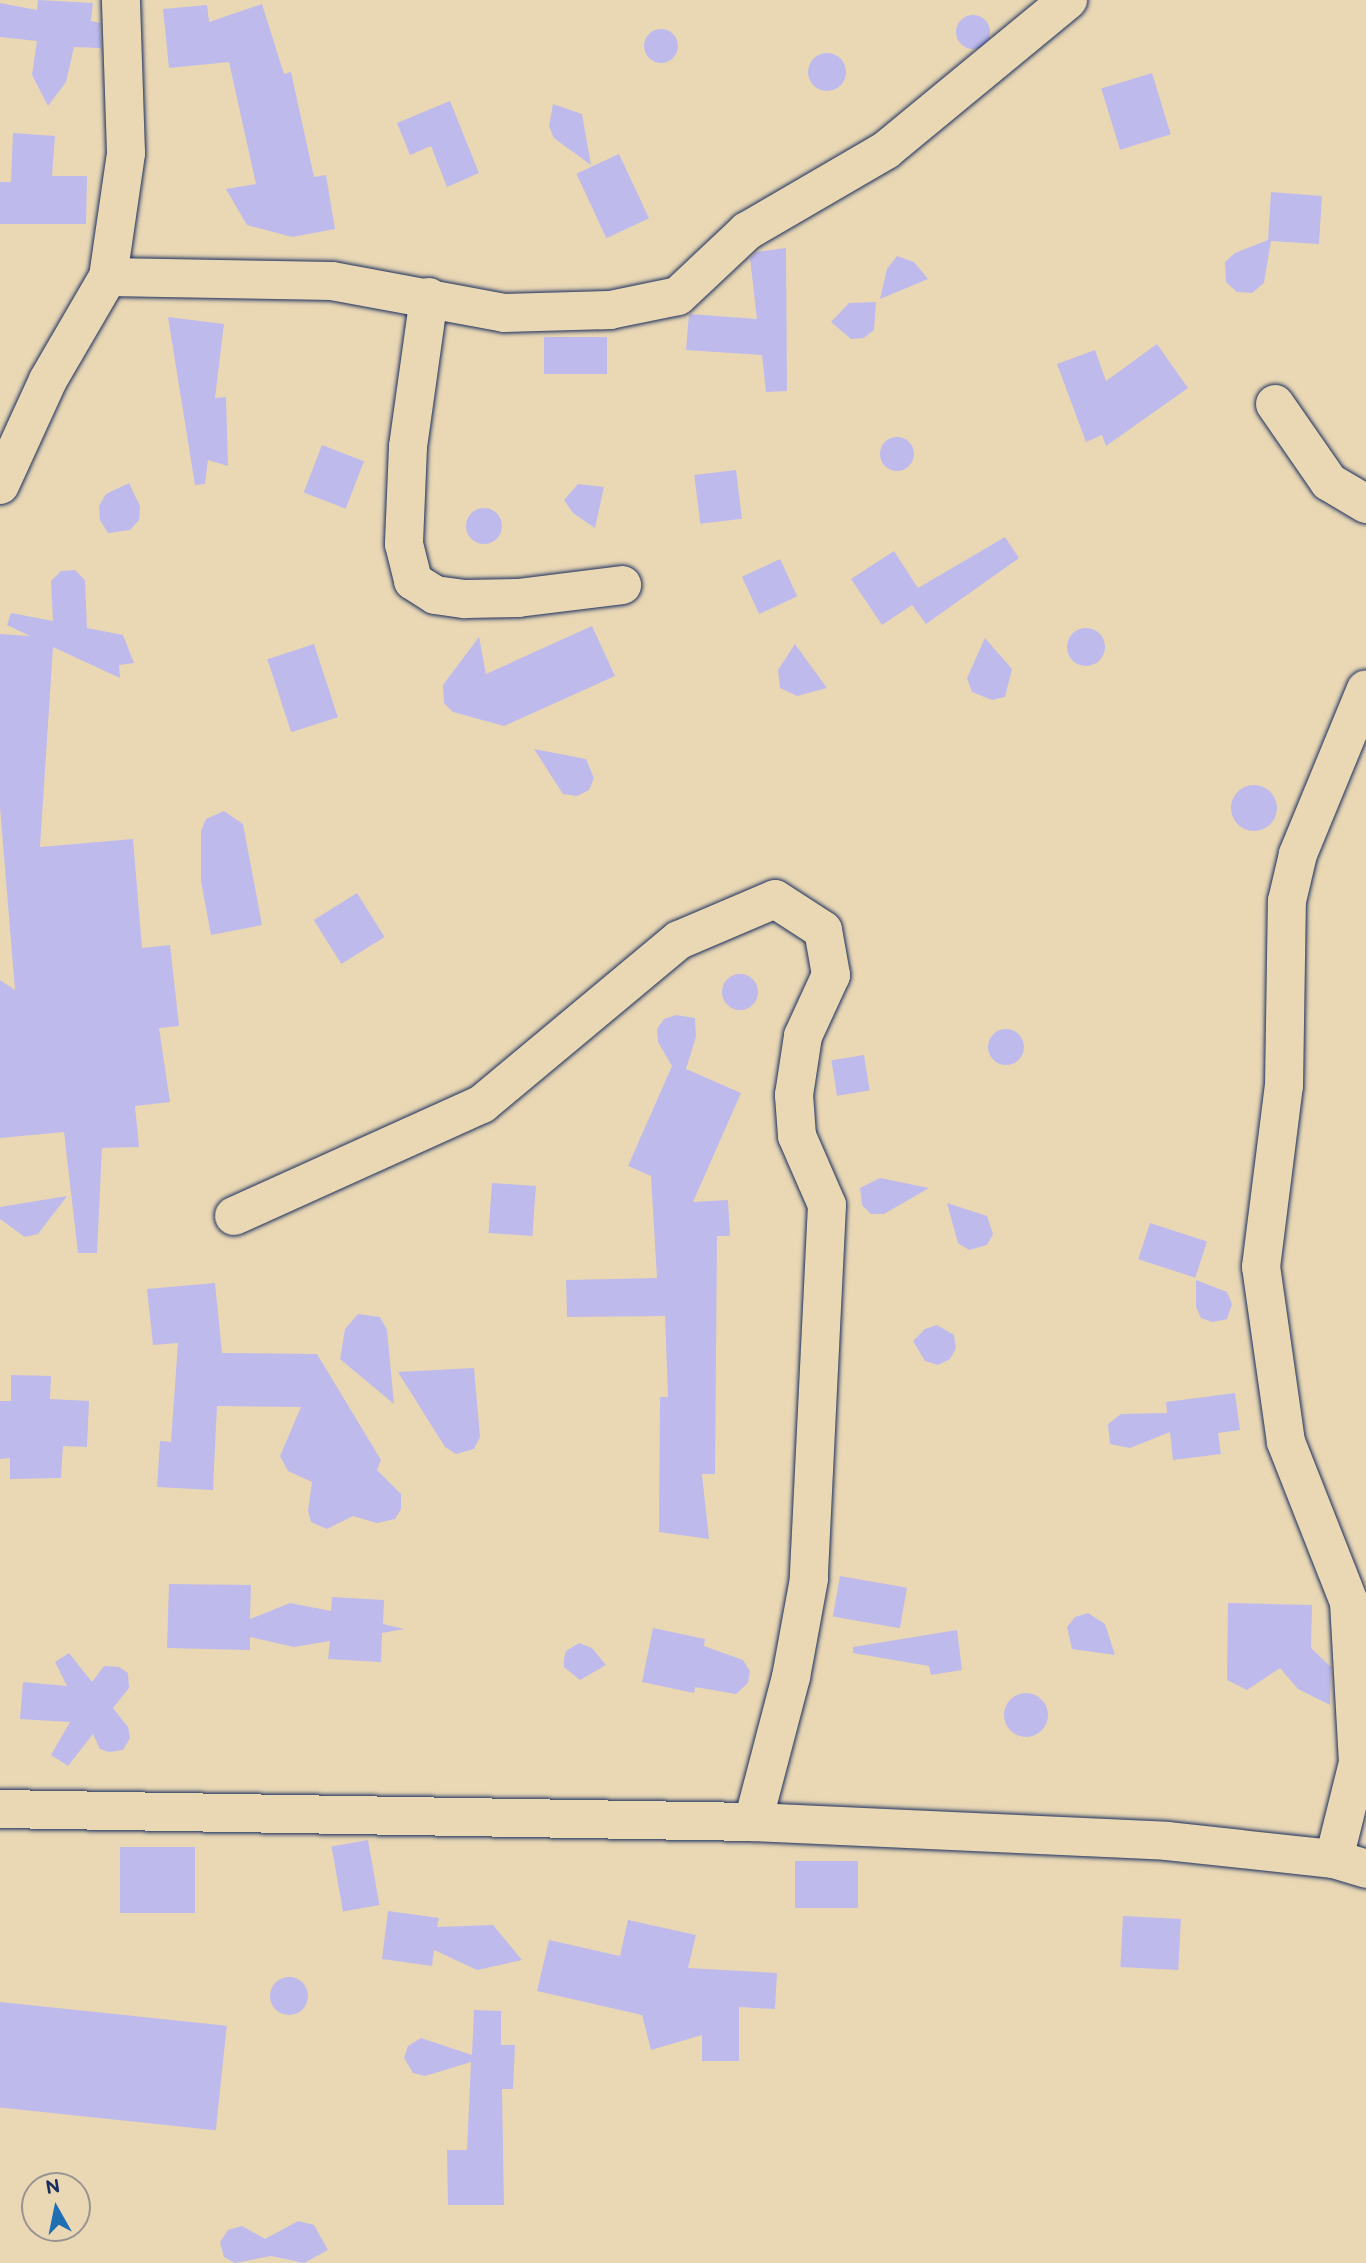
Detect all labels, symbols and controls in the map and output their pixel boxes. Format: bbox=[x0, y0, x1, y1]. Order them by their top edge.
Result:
north arrow bbox=[21, 2172, 91, 2242]
text: N bbox=[44, 2175, 62, 2200]

